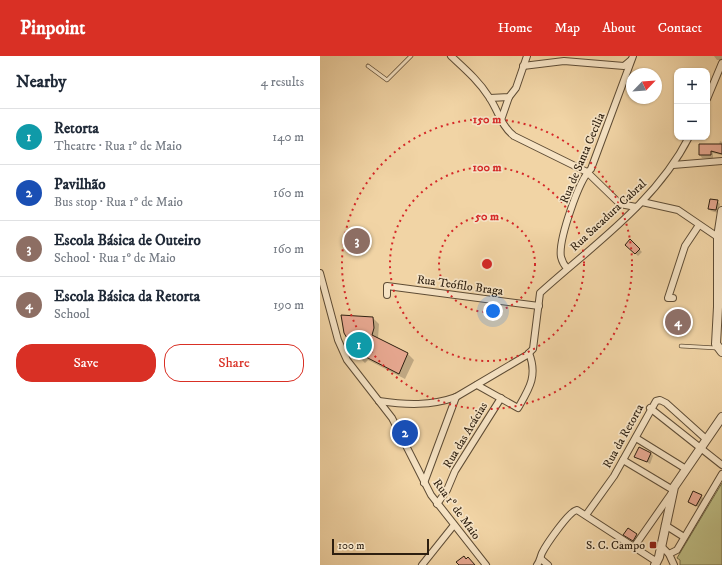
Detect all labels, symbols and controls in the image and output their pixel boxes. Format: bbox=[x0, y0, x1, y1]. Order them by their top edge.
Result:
text: Pinpoint bbox=[20, 17, 85, 40]
text: Home bbox=[498, 19, 532, 37]
text: Map bbox=[554, 19, 580, 37]
text: About bbox=[602, 19, 636, 37]
text: Contact bbox=[658, 19, 702, 37]
north arrow bbox=[626, 68, 662, 104]
map controls bbox=[674, 68, 710, 140]
button: + bbox=[674, 68, 710, 104]
text: Nearby bbox=[16, 71, 66, 93]
text: 4 results bbox=[261, 74, 304, 90]
button: − bbox=[674, 104, 710, 140]
street label: Rua de Santa Cecilia bbox=[557, 110, 609, 206]
text: 150 m bbox=[473, 112, 501, 127]
text: Retorta bbox=[54, 119, 99, 138]
text: 1 bbox=[27, 129, 31, 145]
text: 140 m bbox=[272, 129, 304, 145]
text: Theatre · Rua 1º de Maio bbox=[54, 138, 182, 154]
text: 100 m bbox=[473, 160, 501, 175]
text: Pavilhão bbox=[54, 175, 106, 194]
street label: Rua Sacadura Cabral bbox=[567, 176, 650, 255]
text: 2 bbox=[26, 185, 32, 201]
text: 160 m bbox=[273, 185, 304, 201]
text: Bus stop · Rua 1º de Maio bbox=[54, 194, 183, 210]
text: 50 m bbox=[474, 209, 499, 224]
pin: 3 bbox=[344, 226, 370, 256]
text: Escola Básica de Outeiro bbox=[54, 231, 201, 250]
text: 3 bbox=[27, 241, 31, 257]
text: 160 m bbox=[273, 241, 304, 257]
text: School · Rua 1º de Maio bbox=[54, 250, 176, 266]
centre of rings bbox=[480, 257, 494, 271]
street label: Rua Teófilo Braga bbox=[416, 272, 505, 299]
text: Escola Básica da Retorta bbox=[54, 287, 200, 306]
text: 4 bbox=[25, 297, 33, 313]
text: 190 m bbox=[273, 297, 304, 313]
your location bbox=[483, 301, 503, 321]
text: School bbox=[54, 306, 90, 322]
pin: 4 bbox=[665, 307, 691, 337]
pin: 1 bbox=[346, 330, 372, 360]
button: Save bbox=[16, 344, 156, 382]
button: Share bbox=[164, 344, 304, 382]
street label: Rua das Acácias bbox=[440, 400, 491, 471]
street label: Rua da Retorta bbox=[600, 401, 648, 471]
pin: 2 bbox=[392, 418, 418, 448]
street label: Rua 1º de Maio bbox=[430, 476, 484, 543]
scale bar bbox=[332, 537, 429, 556]
place label: S. C. Campo bbox=[586, 538, 645, 553]
text: 100 m bbox=[338, 539, 364, 553]
marker: S. C. Campo bbox=[648, 540, 658, 550]

